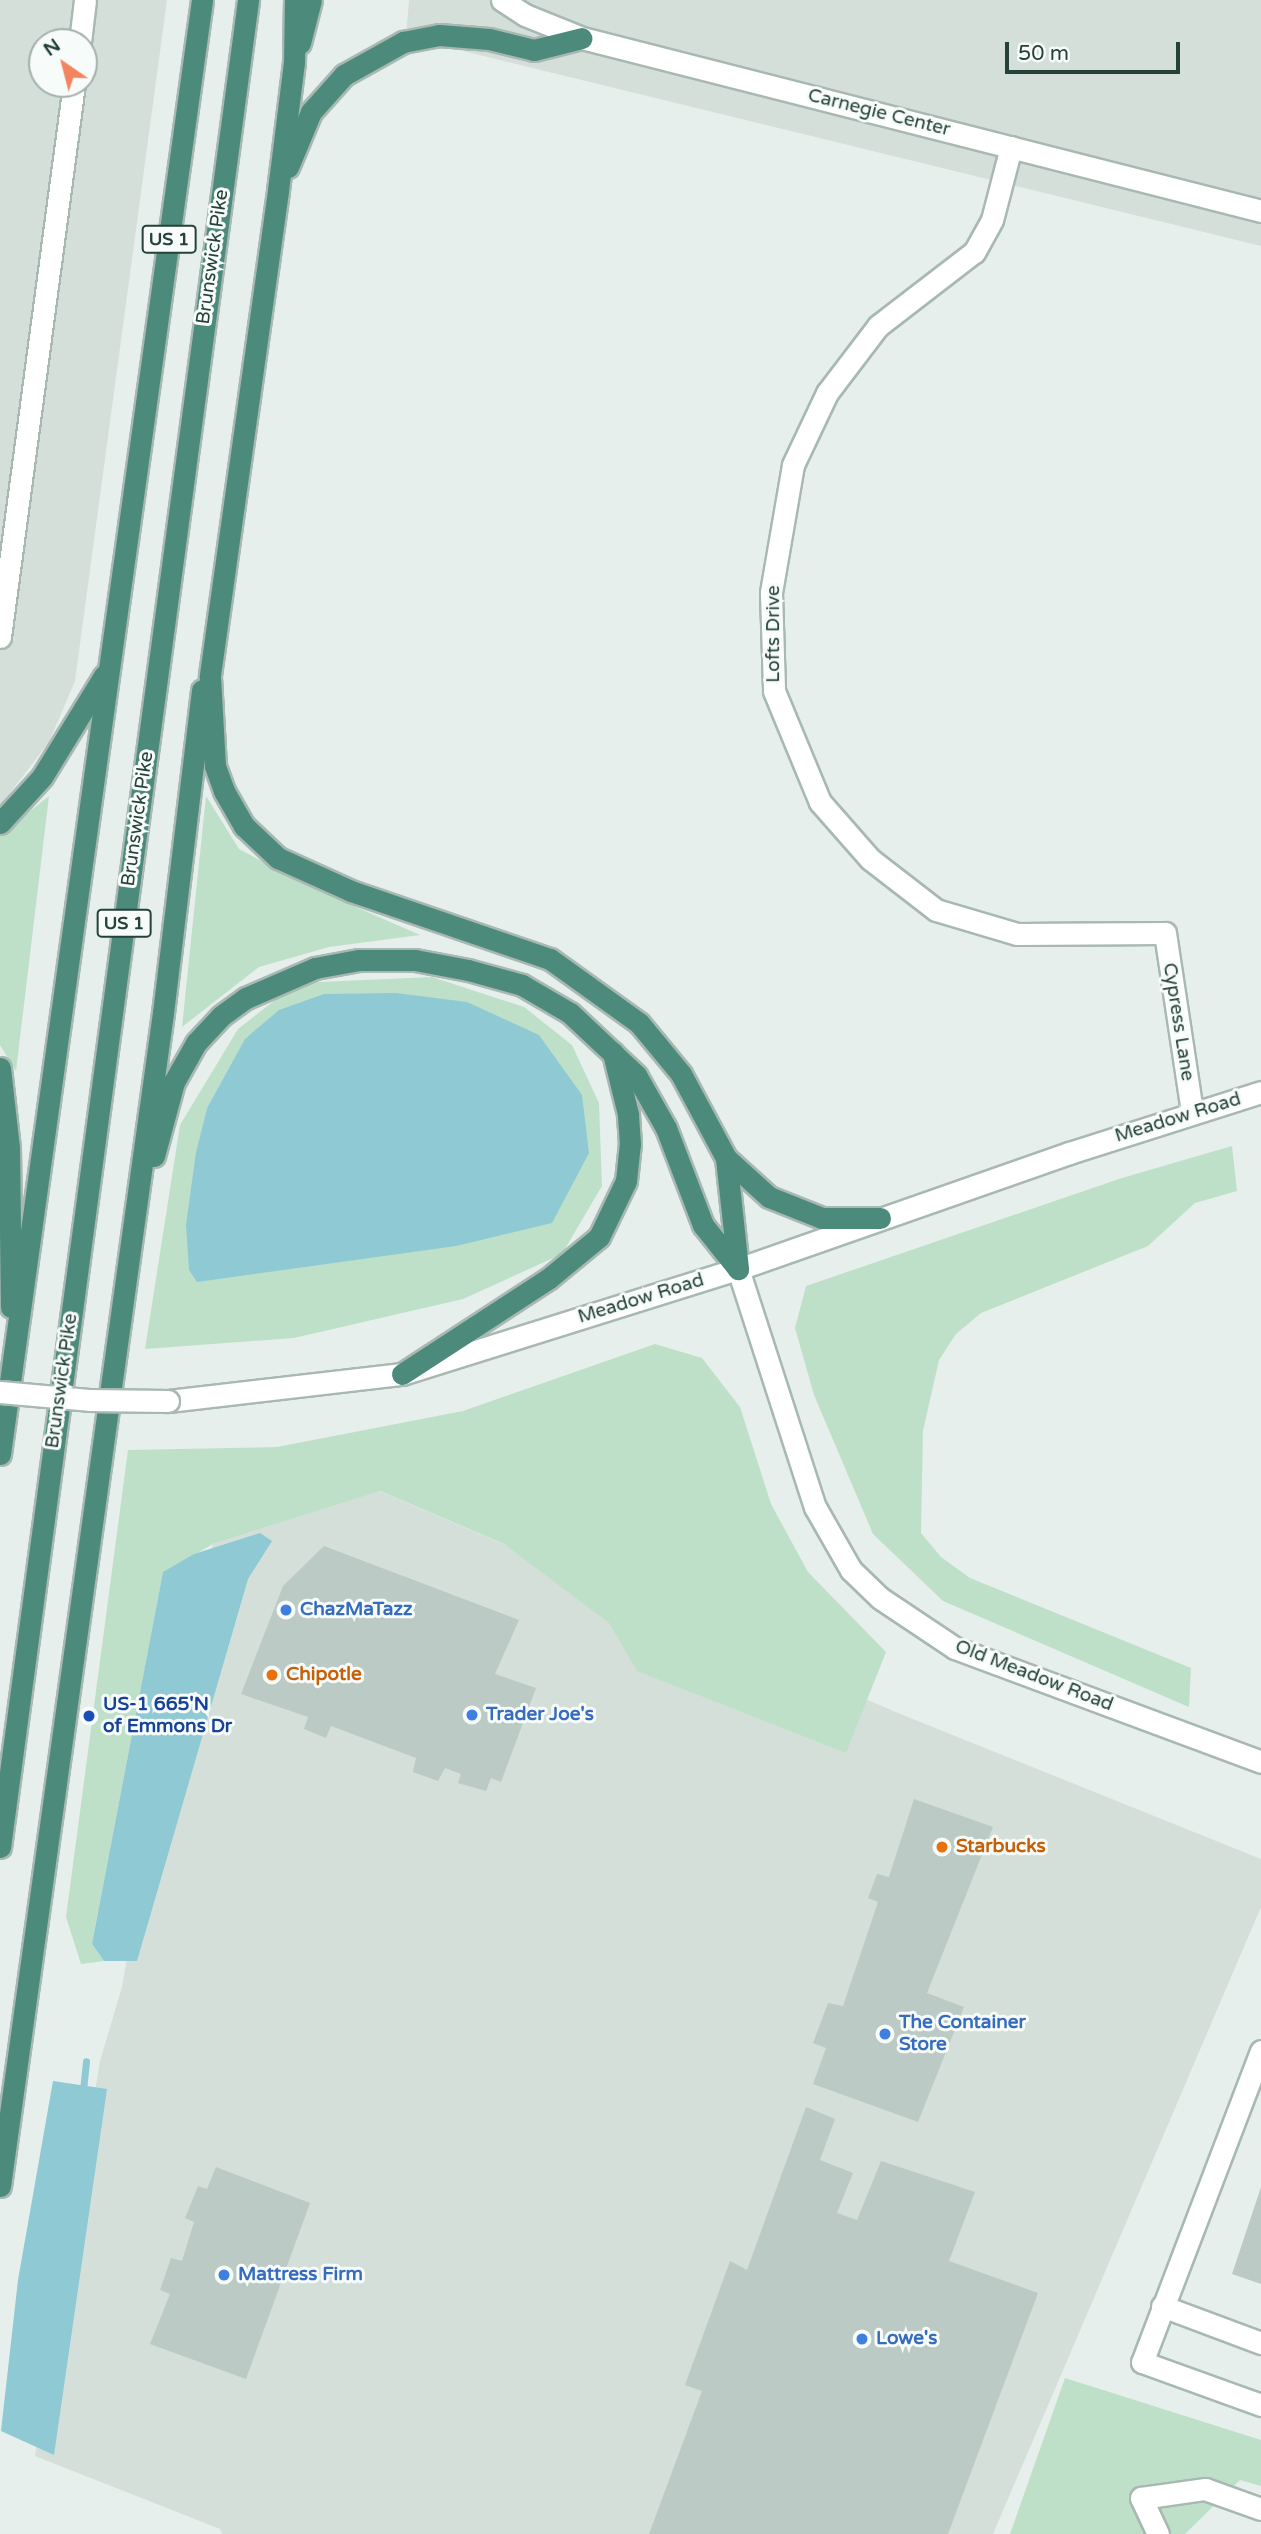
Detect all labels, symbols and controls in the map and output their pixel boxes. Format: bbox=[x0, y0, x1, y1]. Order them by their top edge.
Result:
north arrow bbox=[28, 28, 98, 98]
scale bar bbox=[1009, 28, 1184, 72]
text: N bbox=[40, 34, 65, 61]
text: 50 m bbox=[1018, 41, 1069, 66]
street label: Carnegie Center bbox=[805, 84, 953, 142]
street label: Brunswick Pike bbox=[192, 188, 234, 326]
road number: US 1 bbox=[141, 225, 197, 254]
street label: Lofts Drive bbox=[763, 585, 785, 683]
street label: Brunswick Pike bbox=[117, 750, 159, 888]
road number: US 1 bbox=[96, 908, 152, 938]
street label: Cypress Lane bbox=[1157, 961, 1199, 1083]
street label: Meadow Road bbox=[1112, 1088, 1244, 1148]
street label: Meadow Road bbox=[575, 1269, 707, 1329]
street label: Brunswick Pike bbox=[41, 1312, 83, 1450]
place label: ChazMaTazz bbox=[300, 1599, 412, 1621]
marker: ChazMaTazz bbox=[278, 1602, 294, 1618]
street label: Old Meadow Road bbox=[952, 1635, 1116, 1717]
place label: Chipotle bbox=[286, 1664, 362, 1686]
marker: Chipotle bbox=[264, 1667, 280, 1683]
place label: US-1 665'N of Emmons Dr bbox=[103, 1694, 232, 1738]
place label: Trader Joe's bbox=[486, 1704, 594, 1726]
marker: Trader Joe's bbox=[464, 1707, 480, 1723]
marker: US-1 665'N of Emmons Dr bbox=[81, 1708, 97, 1724]
place label: Starbucks bbox=[956, 1836, 1046, 1858]
marker: Starbucks bbox=[934, 1839, 950, 1855]
place label: The Container Store bbox=[899, 2012, 1026, 2056]
marker: The Container Store bbox=[877, 2026, 893, 2042]
place label: Mattress Firm bbox=[238, 2264, 363, 2286]
marker: Mattress Firm bbox=[216, 2267, 232, 2283]
place label: Lowe's bbox=[876, 2328, 937, 2350]
marker: Lowe's bbox=[854, 2331, 870, 2347]

